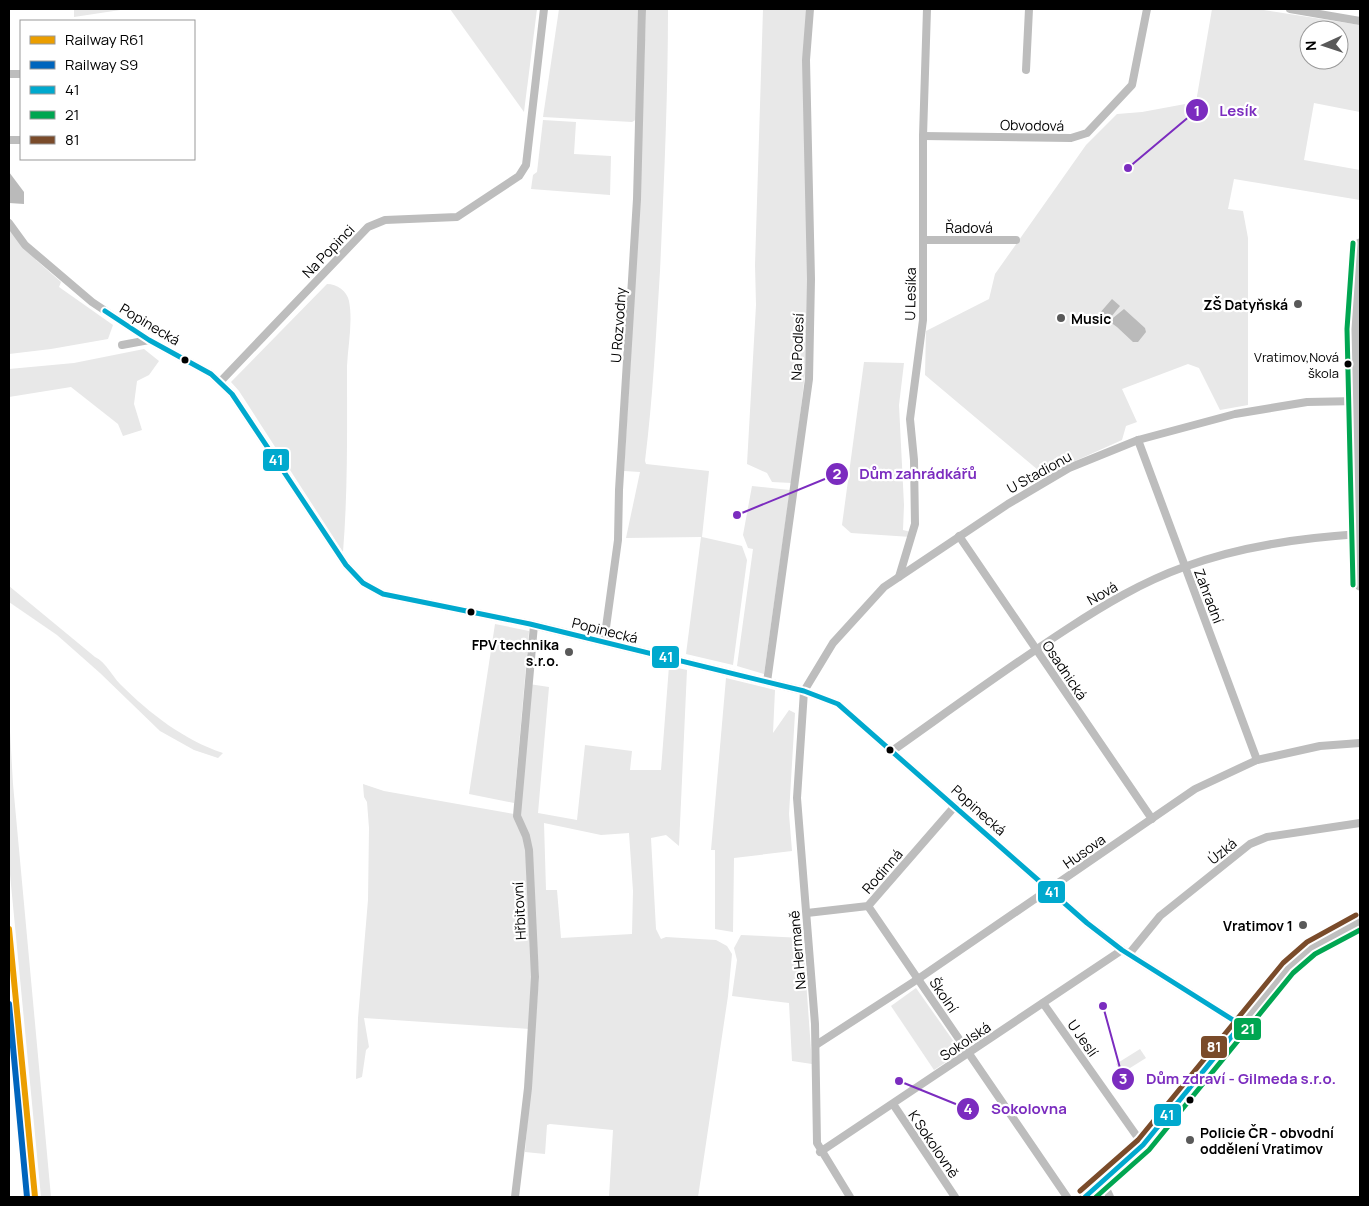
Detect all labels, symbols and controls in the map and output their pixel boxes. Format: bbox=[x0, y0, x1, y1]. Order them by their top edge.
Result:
legend bbox=[20, 20, 195, 160]
north arrow bbox=[1299, 20, 1349, 70]
text: Railway R61 bbox=[65, 29, 144, 50]
text: N bbox=[1301, 40, 1320, 51]
text: Railway S9 bbox=[65, 54, 138, 75]
text: 41 bbox=[65, 79, 80, 100]
callout: Lesík bbox=[1185, 95, 1267, 125]
text: 1 bbox=[1194, 100, 1200, 121]
text: Lesík bbox=[1219, 100, 1258, 121]
text: 21 bbox=[65, 104, 79, 125]
street label: Obvodová bbox=[1000, 115, 1064, 135]
text: 81 bbox=[65, 129, 80, 150]
street label: Řadová bbox=[945, 218, 993, 237]
street label: Na Popinci bbox=[298, 220, 358, 282]
street label: U Lesíka bbox=[900, 267, 920, 321]
street label: U Rozvodny bbox=[606, 286, 630, 363]
place label: ZŠ Datyňská bbox=[1203, 295, 1288, 314]
marker: ZŠ Datyňská bbox=[1292, 298, 1304, 310]
street label: Popinecká bbox=[116, 299, 184, 349]
place label: Music bbox=[1071, 309, 1111, 328]
marker: Music bbox=[1055, 312, 1067, 324]
street label: Na Podlesí bbox=[786, 313, 808, 381]
place label: Vratimov,Nová škola bbox=[1254, 348, 1339, 382]
unlabelled marker bbox=[180, 355, 190, 365]
marker: Vratimov,Nová škola bbox=[1343, 359, 1353, 369]
street label: U Stadionu bbox=[1003, 446, 1075, 498]
line badge: 41 bbox=[262, 448, 290, 472]
text: 41 bbox=[269, 450, 283, 469]
callout: Dům zahrádkářů bbox=[824, 459, 987, 489]
text: 2 bbox=[833, 463, 842, 484]
text: Dům zahrádkářů bbox=[859, 463, 977, 484]
street label: Zahradní bbox=[1190, 566, 1228, 626]
street label: Nová bbox=[1083, 577, 1121, 609]
unlabelled marker bbox=[466, 607, 476, 617]
street label: Popinecká bbox=[570, 613, 640, 647]
place label: FPV technika s.r.o. bbox=[472, 635, 559, 670]
street label: Osadnická bbox=[1038, 637, 1092, 703]
line badge: 41 bbox=[651, 645, 680, 669]
marker: FPV technika s.r.o. bbox=[563, 646, 575, 658]
text: 41 bbox=[659, 647, 673, 666]
unlabelled marker bbox=[885, 745, 895, 755]
street label: Popinecká bbox=[948, 780, 1010, 840]
street label: Husova bbox=[1059, 830, 1109, 872]
street label: Úzká bbox=[1204, 834, 1240, 868]
street label: Rodinná bbox=[857, 845, 907, 897]
line badge: 41 bbox=[1037, 880, 1066, 904]
street label: Hřbitovní bbox=[508, 881, 530, 941]
text: 41 bbox=[1045, 882, 1059, 901]
street label: Na Hermaně bbox=[784, 910, 810, 990]
place label: Vratimov 1 bbox=[1223, 916, 1293, 935]
marker: Vratimov 1 bbox=[1297, 919, 1309, 931]
street label: Školní bbox=[925, 974, 963, 1016]
street label: U Jeslí bbox=[1063, 1016, 1103, 1060]
street label: Sokolská bbox=[936, 1017, 994, 1065]
line badge: 21 bbox=[1233, 1017, 1262, 1041]
text: 21 bbox=[1241, 1019, 1255, 1038]
line badge: 81 bbox=[1200, 1035, 1228, 1059]
text: 81 bbox=[1207, 1037, 1221, 1056]
callout: Dům zdraví - Gilmeda s.r.o. bbox=[1111, 1064, 1346, 1094]
text: 3 bbox=[1119, 1068, 1127, 1089]
text: Dům zdraví - Gilmeda s.r.o. bbox=[1146, 1068, 1336, 1089]
callout: Sokolovna bbox=[956, 1094, 1077, 1124]
unlabelled marker bbox=[1185, 1095, 1195, 1105]
text: 4 bbox=[963, 1098, 973, 1119]
text: Sokolovna bbox=[991, 1098, 1067, 1119]
line badge: 41 bbox=[1153, 1103, 1182, 1127]
text: 41 bbox=[1160, 1105, 1174, 1124]
street label: K Sokolovně bbox=[904, 1106, 964, 1182]
place label: Policie ČR - obvodní oddělení Vratimov bbox=[1200, 1123, 1334, 1158]
marker: Policie ČR - obvodní oddělení Vratimov bbox=[1184, 1134, 1196, 1146]

